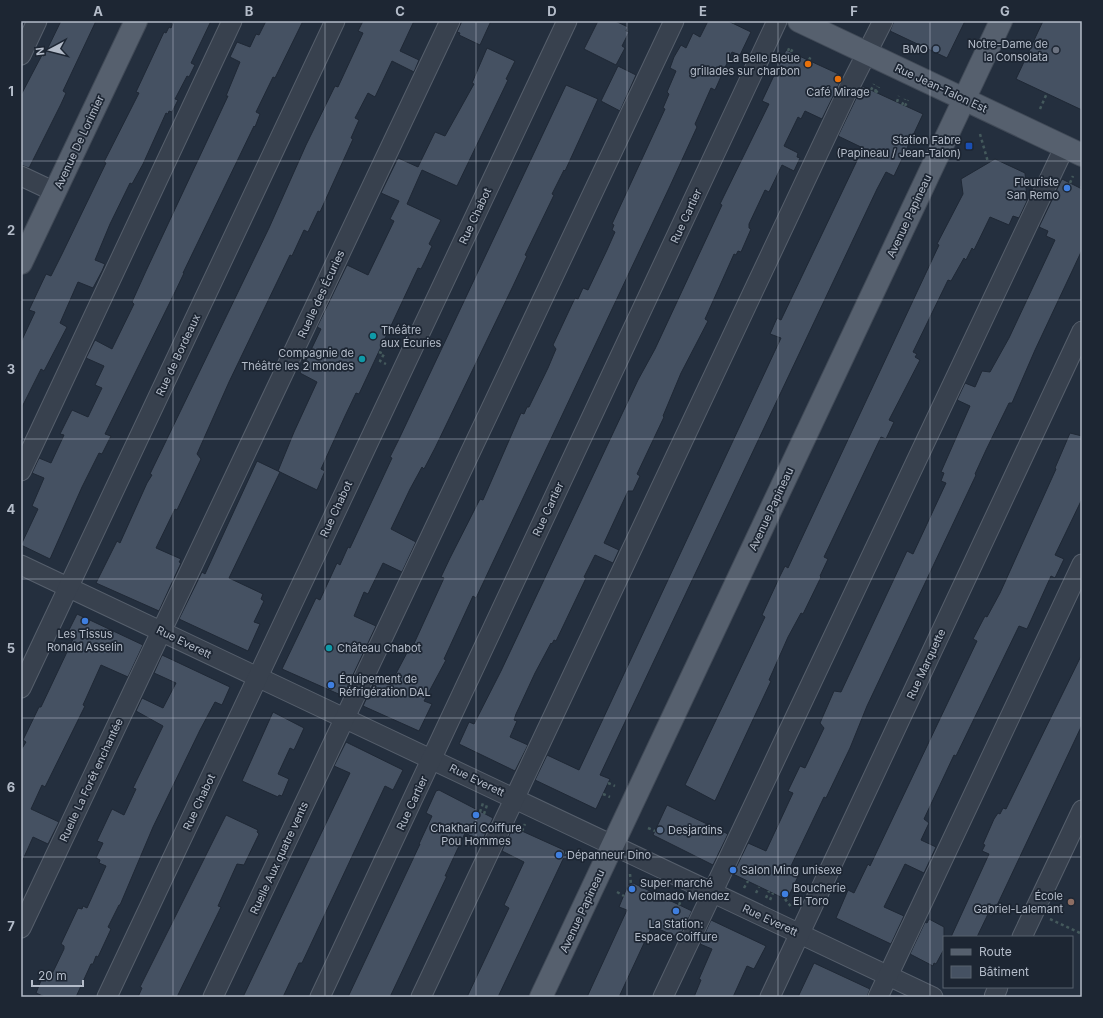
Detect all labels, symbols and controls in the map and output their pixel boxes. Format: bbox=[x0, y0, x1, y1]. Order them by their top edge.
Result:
text: A bbox=[93, 3, 103, 19]
text: B bbox=[245, 3, 254, 19]
text: C bbox=[395, 3, 405, 19]
text: D bbox=[547, 3, 557, 19]
text: E bbox=[699, 3, 707, 19]
text: F bbox=[850, 3, 858, 19]
text: G bbox=[1000, 3, 1010, 19]
north arrow bbox=[30, 30, 70, 70]
place label: Notre-Dame de la Consolata bbox=[968, 37, 1048, 64]
place label: BMO bbox=[902, 42, 928, 56]
marker: BMO bbox=[931, 44, 941, 54]
marker: Notre-Dame de la Consolata bbox=[1051, 45, 1061, 55]
text: N bbox=[33, 46, 48, 56]
place label: La Belle Bleue grillades sur charbon bbox=[690, 51, 800, 78]
marker: La Belle Bleue grillades sur charbon bbox=[803, 59, 813, 69]
street label: Rue Jean-Talon Est bbox=[893, 60, 990, 116]
marker: Café Mirage bbox=[833, 74, 843, 84]
text: 1 bbox=[8, 83, 14, 99]
place label: Café Mirage bbox=[806, 85, 870, 99]
street label: Avenue De Lorimier bbox=[51, 93, 107, 191]
place label: Station Fabre (Papineau / Jean-Talon) bbox=[837, 133, 961, 160]
marker: Station Fabre (Papineau / Jean-Talon) bbox=[964, 141, 974, 151]
street label: Avenue Papineau bbox=[884, 172, 934, 260]
place label: Fleuriste San Remo bbox=[1007, 175, 1059, 202]
marker: Fleuriste San Remo bbox=[1062, 183, 1072, 193]
street label: Rue Chabot bbox=[456, 185, 494, 246]
street label: Rue Cartier bbox=[667, 187, 705, 245]
text: 2 bbox=[7, 222, 15, 238]
street label: Ruelle des Écuries bbox=[294, 248, 348, 340]
street label: Rue de Bordeaux bbox=[153, 312, 203, 398]
place label: Théâtre aux Écuries bbox=[381, 323, 442, 350]
marker: Théâtre aux Écuries bbox=[368, 331, 378, 341]
place label: Compagnie de Théâtre les 2 mondes bbox=[241, 346, 354, 373]
marker: Compagnie de Théâtre les 2 mondes bbox=[357, 354, 367, 364]
text: 3 bbox=[7, 361, 15, 377]
street label: Avenue Papineau bbox=[746, 465, 796, 553]
street label: Rue Chabot bbox=[317, 478, 355, 539]
street label: Rue Cartier bbox=[529, 480, 567, 538]
text: 4 bbox=[7, 501, 16, 517]
marker: Les Tissus Ronald Asselin bbox=[80, 616, 90, 626]
street label: Rue Everett bbox=[154, 623, 214, 661]
place label: Les Tissus Ronald Asselin bbox=[47, 627, 123, 654]
street label: Rue Marquette bbox=[904, 627, 948, 701]
text: 5 bbox=[7, 640, 15, 656]
place label: Château Chabot bbox=[337, 641, 422, 655]
marker: Château Chabot bbox=[324, 643, 334, 653]
place label: Équipement de Réfrigération DAL bbox=[339, 672, 431, 699]
marker: Équipement de Réfrigération DAL bbox=[326, 680, 336, 690]
street label: Ruelle La Forêt enchantée bbox=[56, 716, 126, 844]
street label: Rue Everett bbox=[447, 761, 507, 799]
street label: Rue Chabot bbox=[180, 771, 218, 832]
street label: Rue Cartier bbox=[393, 774, 431, 832]
text: 6 bbox=[7, 779, 15, 795]
street label: Ruelle Aux quatre vents bbox=[247, 799, 311, 917]
marker: Chakhari Coiffure Pou Hommes bbox=[471, 810, 481, 820]
place label: Chakhari Coiffure Pou Hommes bbox=[430, 821, 522, 848]
place label: Desjardins bbox=[668, 823, 723, 837]
marker: Desjardins bbox=[655, 825, 665, 835]
place label: Dépanneur Dino bbox=[567, 848, 652, 862]
marker: Dépanneur Dino bbox=[554, 850, 564, 860]
place label: Salon Ming unisexe bbox=[741, 863, 842, 877]
marker: Salon Ming unisexe bbox=[728, 865, 738, 875]
street label: Avenue Papineau bbox=[557, 867, 607, 955]
place label: Super marché colmado Mendez bbox=[640, 876, 730, 903]
place label: Boucherie El Toro bbox=[793, 881, 846, 908]
marker: Super marché colmado Mendez bbox=[627, 884, 637, 894]
marker: Boucherie El Toro bbox=[780, 889, 790, 899]
place label: École Gabriel-Lalemant bbox=[973, 889, 1063, 916]
marker: École Gabriel-Lalemant bbox=[1066, 897, 1076, 907]
street label: Rue Everett bbox=[740, 901, 800, 939]
marker: La Station: Espace Coiffure bbox=[671, 906, 681, 916]
place label: La Station: Espace Coiffure bbox=[634, 917, 718, 944]
text: 7 bbox=[7, 918, 15, 934]
legend bbox=[943, 936, 1073, 988]
text: Route bbox=[979, 944, 1012, 959]
scale bar bbox=[32, 962, 83, 988]
text: Bâtiment bbox=[979, 964, 1029, 979]
text: 20 m bbox=[38, 968, 67, 983]

